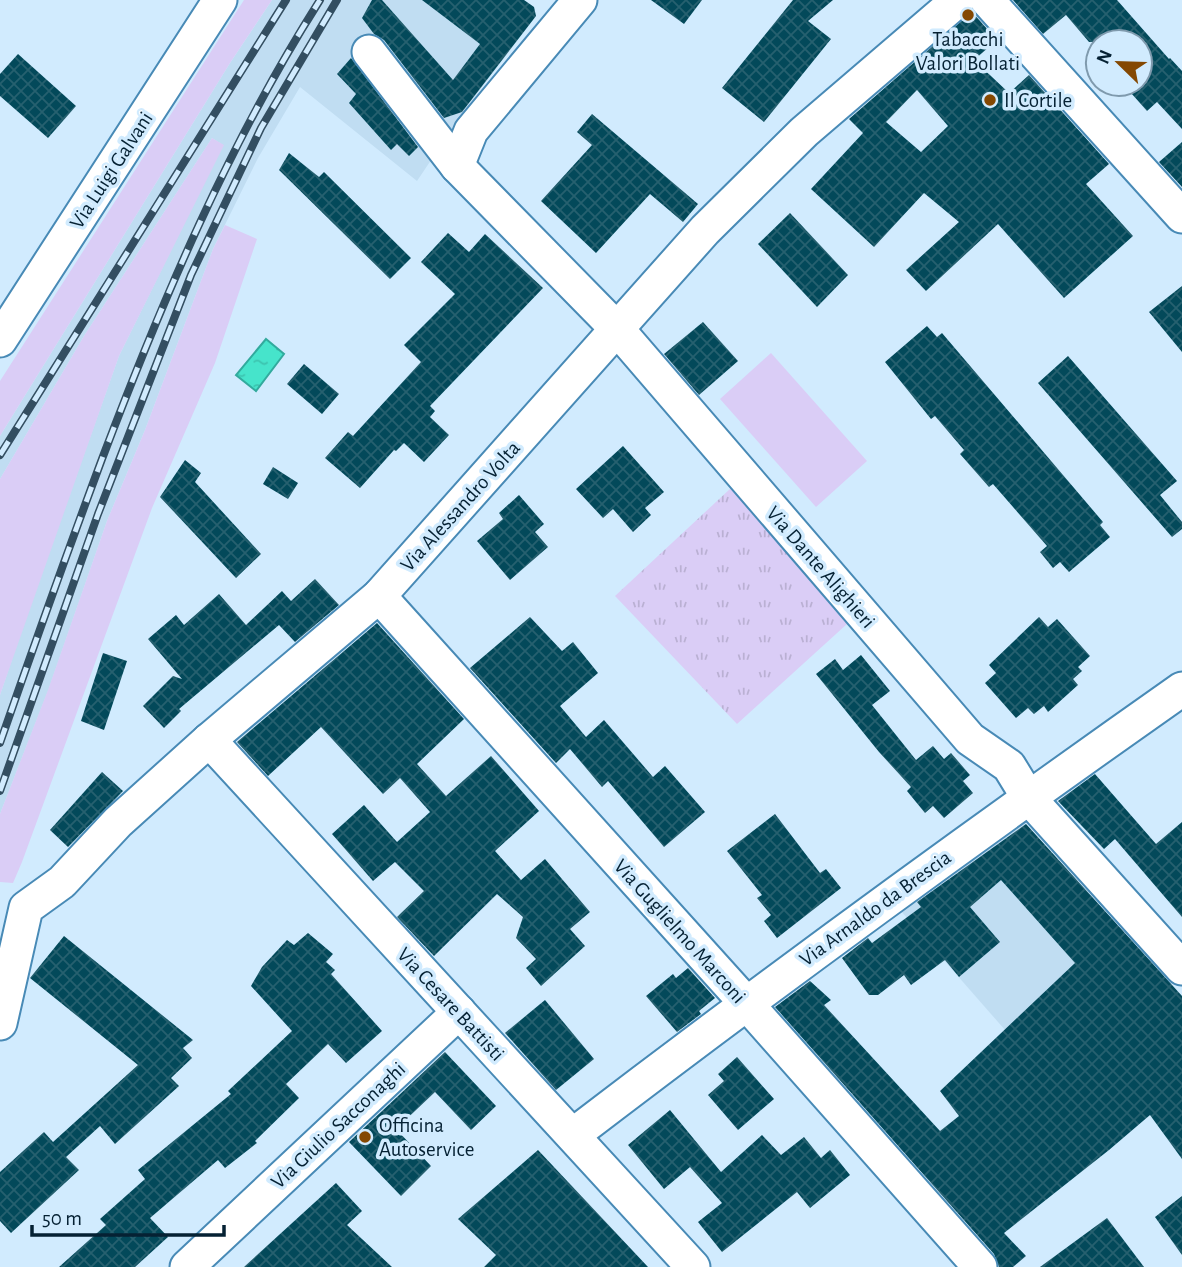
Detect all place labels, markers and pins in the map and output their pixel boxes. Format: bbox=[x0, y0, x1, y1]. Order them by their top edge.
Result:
marker: Tabacchi Valori Bollati bbox=[960, 7, 976, 23]
place label: Tabacchi Valori Bollati bbox=[916, 29, 1020, 74]
place label: Il Cortile bbox=[1004, 90, 1072, 111]
marker: Il Cortile bbox=[982, 92, 998, 108]
place label: Officina Autoservice bbox=[379, 1115, 474, 1160]
marker: Officina Autoservice bbox=[357, 1129, 373, 1145]

